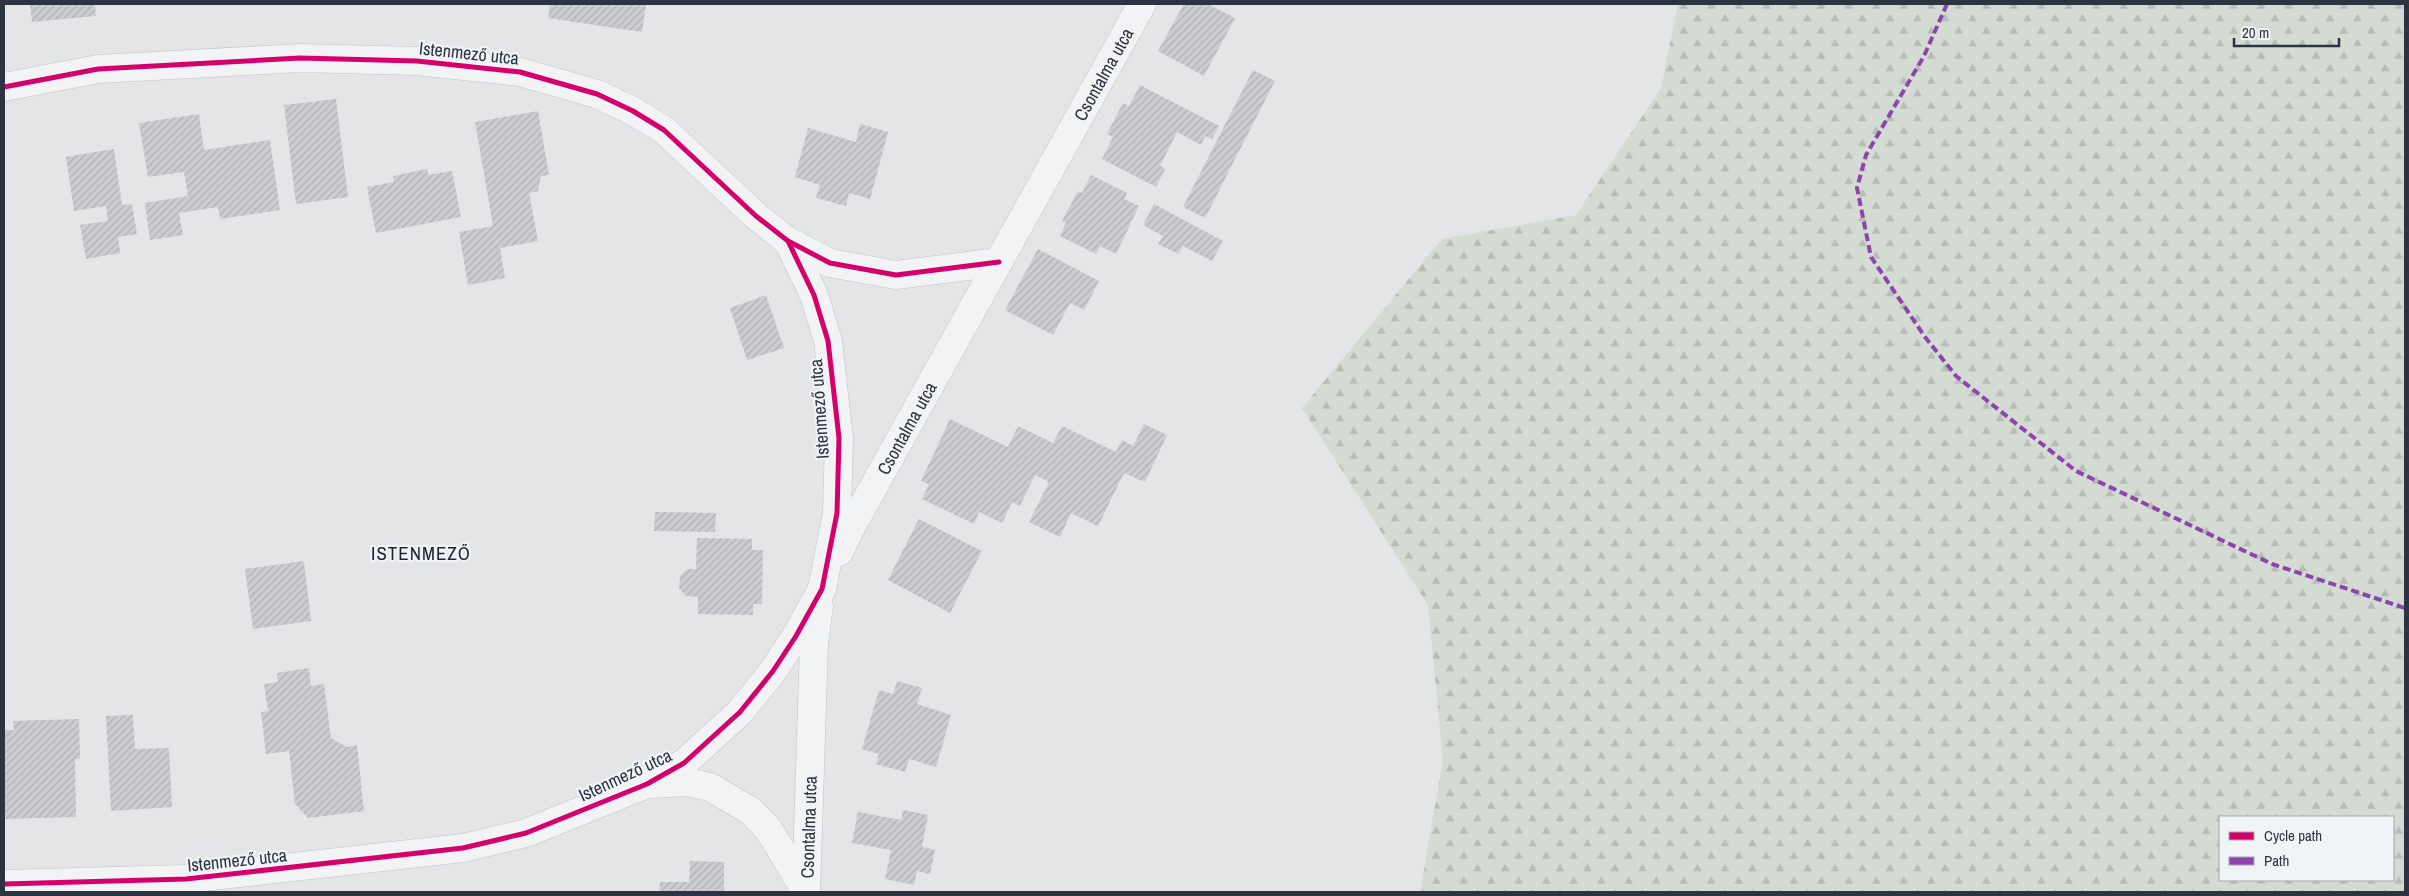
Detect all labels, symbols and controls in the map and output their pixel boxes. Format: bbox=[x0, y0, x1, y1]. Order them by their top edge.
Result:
scale bar bbox=[2234, 15, 2339, 47]
text: 20 m bbox=[2242, 22, 2269, 43]
street label: Csontalma utca bbox=[1067, 23, 1139, 125]
street label: Istenmező utca bbox=[418, 35, 520, 71]
street label: Istenmező utca bbox=[803, 358, 835, 460]
street label: Csontalma utca bbox=[870, 377, 942, 479]
district label: ISTENMEZŐ bbox=[371, 540, 471, 566]
street label: Istenmező utca bbox=[574, 743, 676, 807]
street label: Csontalma utca bbox=[794, 775, 822, 879]
legend bbox=[2219, 816, 2394, 881]
text: Cycle path bbox=[2264, 825, 2322, 846]
street label: Istenmező utca bbox=[186, 842, 288, 878]
text: Path bbox=[2264, 850, 2289, 871]

